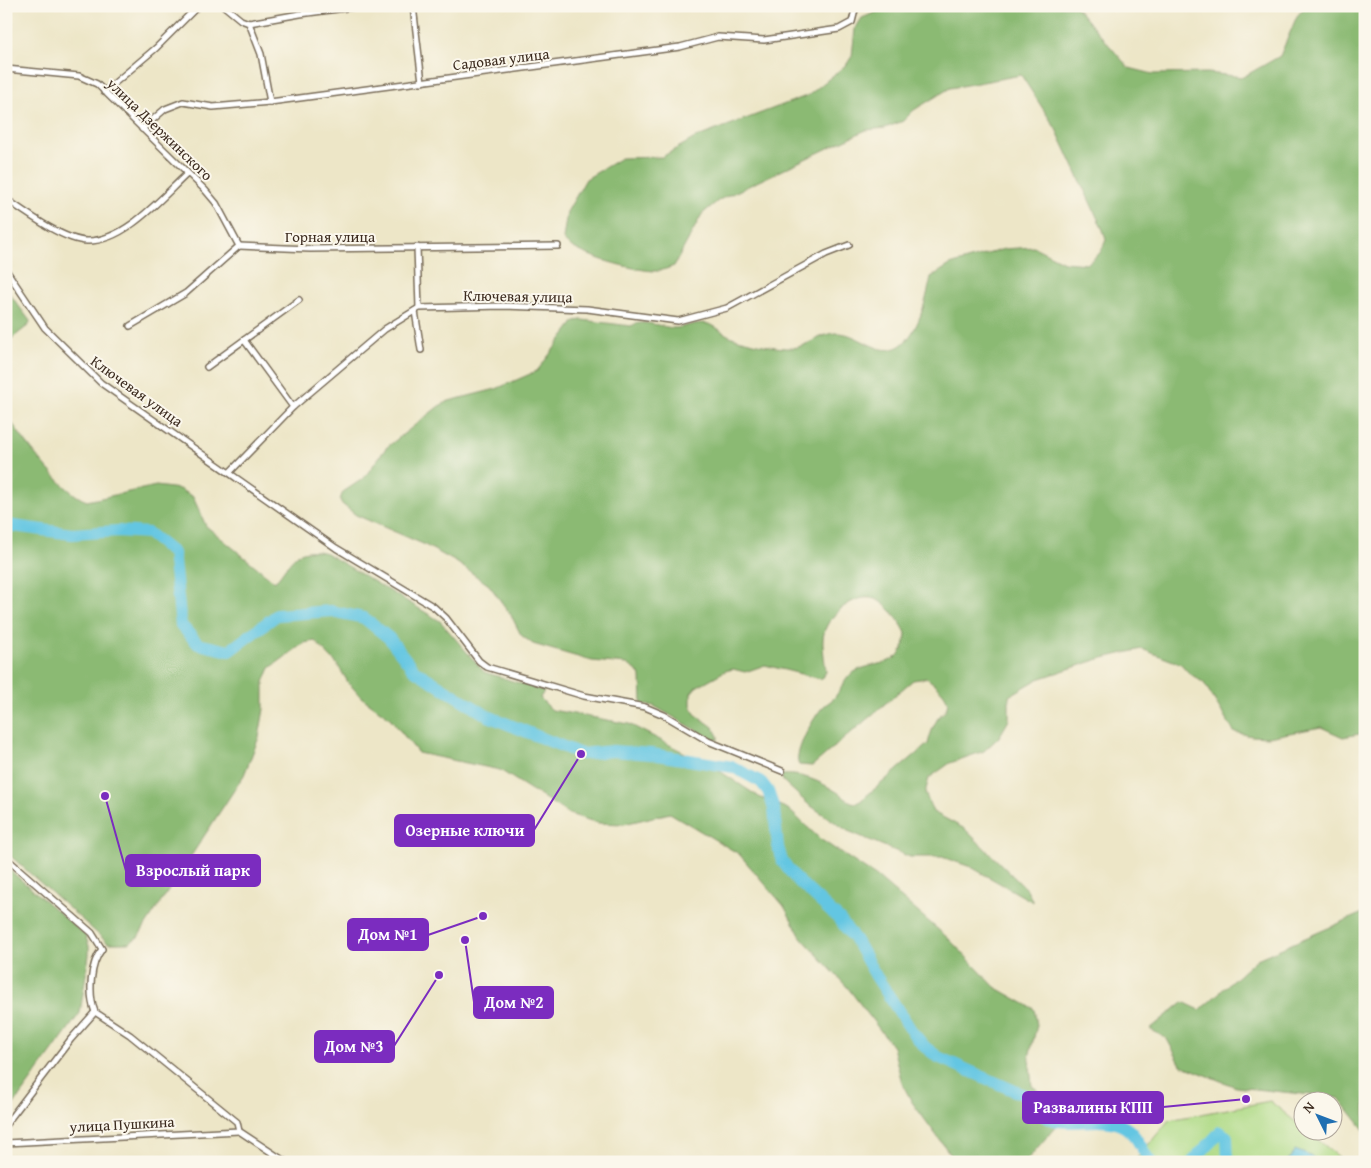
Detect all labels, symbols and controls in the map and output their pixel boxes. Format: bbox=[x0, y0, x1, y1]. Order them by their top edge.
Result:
street label: Садовая улица bbox=[452, 43, 551, 75]
street label: улица Дзержинского bbox=[102, 72, 218, 185]
street label: Горная улица bbox=[285, 226, 376, 247]
street label: Ключевая улица bbox=[463, 285, 574, 307]
street label: Ключевая улица bbox=[87, 350, 188, 432]
callout: Озерные ключи bbox=[395, 815, 534, 846]
text: Озерные ключи bbox=[406, 818, 525, 842]
callout: Взрослый парк bbox=[126, 855, 260, 886]
text: Взрослый парк bbox=[136, 858, 251, 882]
callout: Дом №1 bbox=[348, 919, 428, 950]
text: Дом №1 bbox=[357, 922, 418, 946]
callout: Дом №2 bbox=[474, 987, 553, 1018]
text: Дом №2 bbox=[483, 990, 544, 1014]
callout: Дом №3 bbox=[315, 1031, 394, 1062]
text: Дом №3 bbox=[323, 1034, 384, 1058]
north arrow bbox=[1294, 1090, 1344, 1140]
callout: Развалины КПП bbox=[1023, 1092, 1163, 1123]
text: Развалины КПП bbox=[1033, 1095, 1153, 1119]
text: N bbox=[1298, 1097, 1319, 1117]
street label: улица Пушкина bbox=[68, 1111, 176, 1137]

